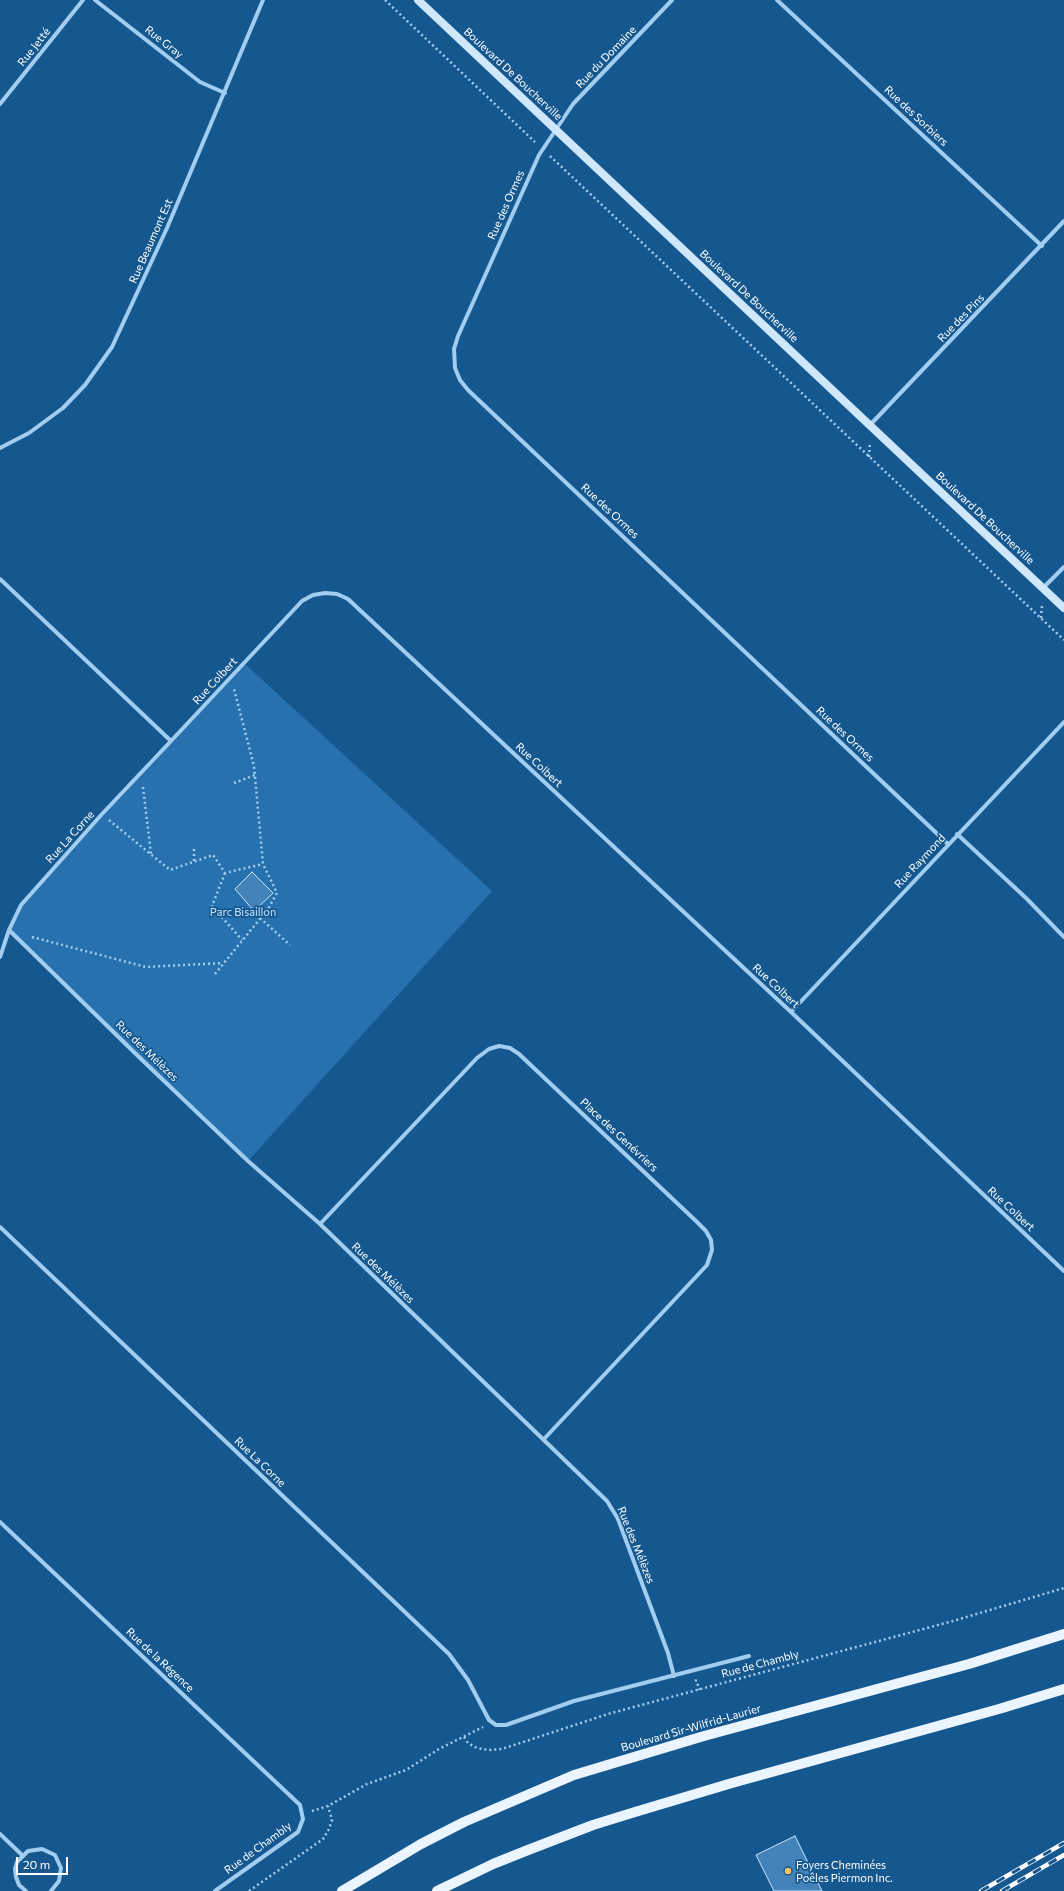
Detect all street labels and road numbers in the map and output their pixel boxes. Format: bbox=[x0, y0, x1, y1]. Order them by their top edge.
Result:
street label: Rue Gray bbox=[142, 23, 186, 61]
street label: Rue du Domaine bbox=[573, 23, 639, 91]
street label: Rue Jetté bbox=[15, 25, 53, 69]
street label: Boulevard De Boucherville bbox=[461, 25, 565, 123]
street label: Rue des Sorbiers bbox=[881, 83, 951, 149]
street label: Rue des Ormes bbox=[485, 168, 527, 242]
street label: Rue Beaumont Est bbox=[126, 197, 176, 285]
street label: Boulevard De Boucherville bbox=[697, 247, 801, 345]
street label: Rue des Pins bbox=[935, 291, 987, 345]
street label: Boulevard De Boucherville bbox=[933, 469, 1037, 567]
street label: Rue des Ormes bbox=[578, 481, 642, 541]
street label: Rue Colbert bbox=[190, 655, 240, 707]
street label: Rue des Ormes bbox=[813, 704, 877, 764]
street label: Rue Colbert bbox=[513, 740, 565, 790]
street label: Rue La Corne bbox=[43, 808, 97, 866]
street label: Rue Raymond bbox=[892, 831, 948, 891]
street label: Rue Colbert bbox=[750, 961, 802, 1011]
street label: Rue des Mélèzes bbox=[113, 1018, 181, 1084]
street label: Place des Genévriers bbox=[577, 1095, 661, 1175]
street label: Rue Colbert bbox=[985, 1184, 1037, 1234]
street label: Rue des Mélèzes bbox=[349, 1240, 417, 1306]
street label: Rue La Corne bbox=[232, 1434, 288, 1490]
street label: Rue des Mélèzes bbox=[615, 1505, 657, 1585]
street label: Rue de la Régence bbox=[123, 1625, 197, 1695]
street label: Rue de Chambly bbox=[720, 1647, 800, 1681]
street label: Boulevard Sir-Wilfrid-Laurier bbox=[619, 1702, 763, 1754]
street label: Rue de Chambly bbox=[222, 1819, 294, 1877]

